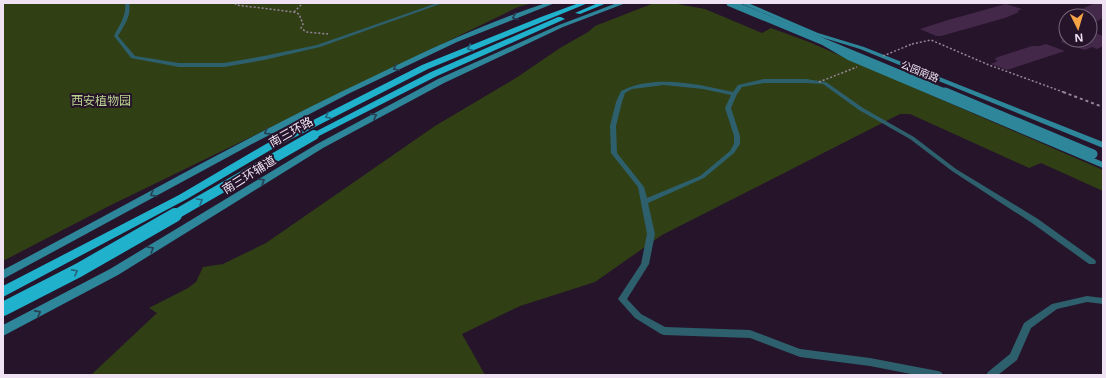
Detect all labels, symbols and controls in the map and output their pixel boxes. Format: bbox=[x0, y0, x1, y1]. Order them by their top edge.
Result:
north arrow bbox=[1058, 8, 1098, 48]
one-way arrow bbox=[512, 12, 519, 20]
text: N bbox=[1074, 31, 1084, 46]
one-way arrow bbox=[467, 43, 475, 51]
street label: 公园南路 bbox=[899, 57, 941, 85]
one-way arrow bbox=[392, 63, 400, 71]
park label: 西安植物园 bbox=[71, 92, 131, 109]
one-way arrow bbox=[325, 111, 332, 119]
street label: 南三环路 bbox=[266, 112, 316, 151]
one-way arrow bbox=[370, 114, 378, 121]
one-way arrow bbox=[264, 128, 271, 135]
street label: 南三环辅道 bbox=[219, 151, 279, 198]
one-way arrow bbox=[258, 179, 265, 186]
one-way arrow bbox=[150, 190, 157, 197]
one-way arrow bbox=[196, 198, 203, 205]
one-way arrow bbox=[147, 247, 154, 254]
one-way arrow bbox=[71, 269, 78, 277]
one-way arrow bbox=[33, 310, 41, 317]

